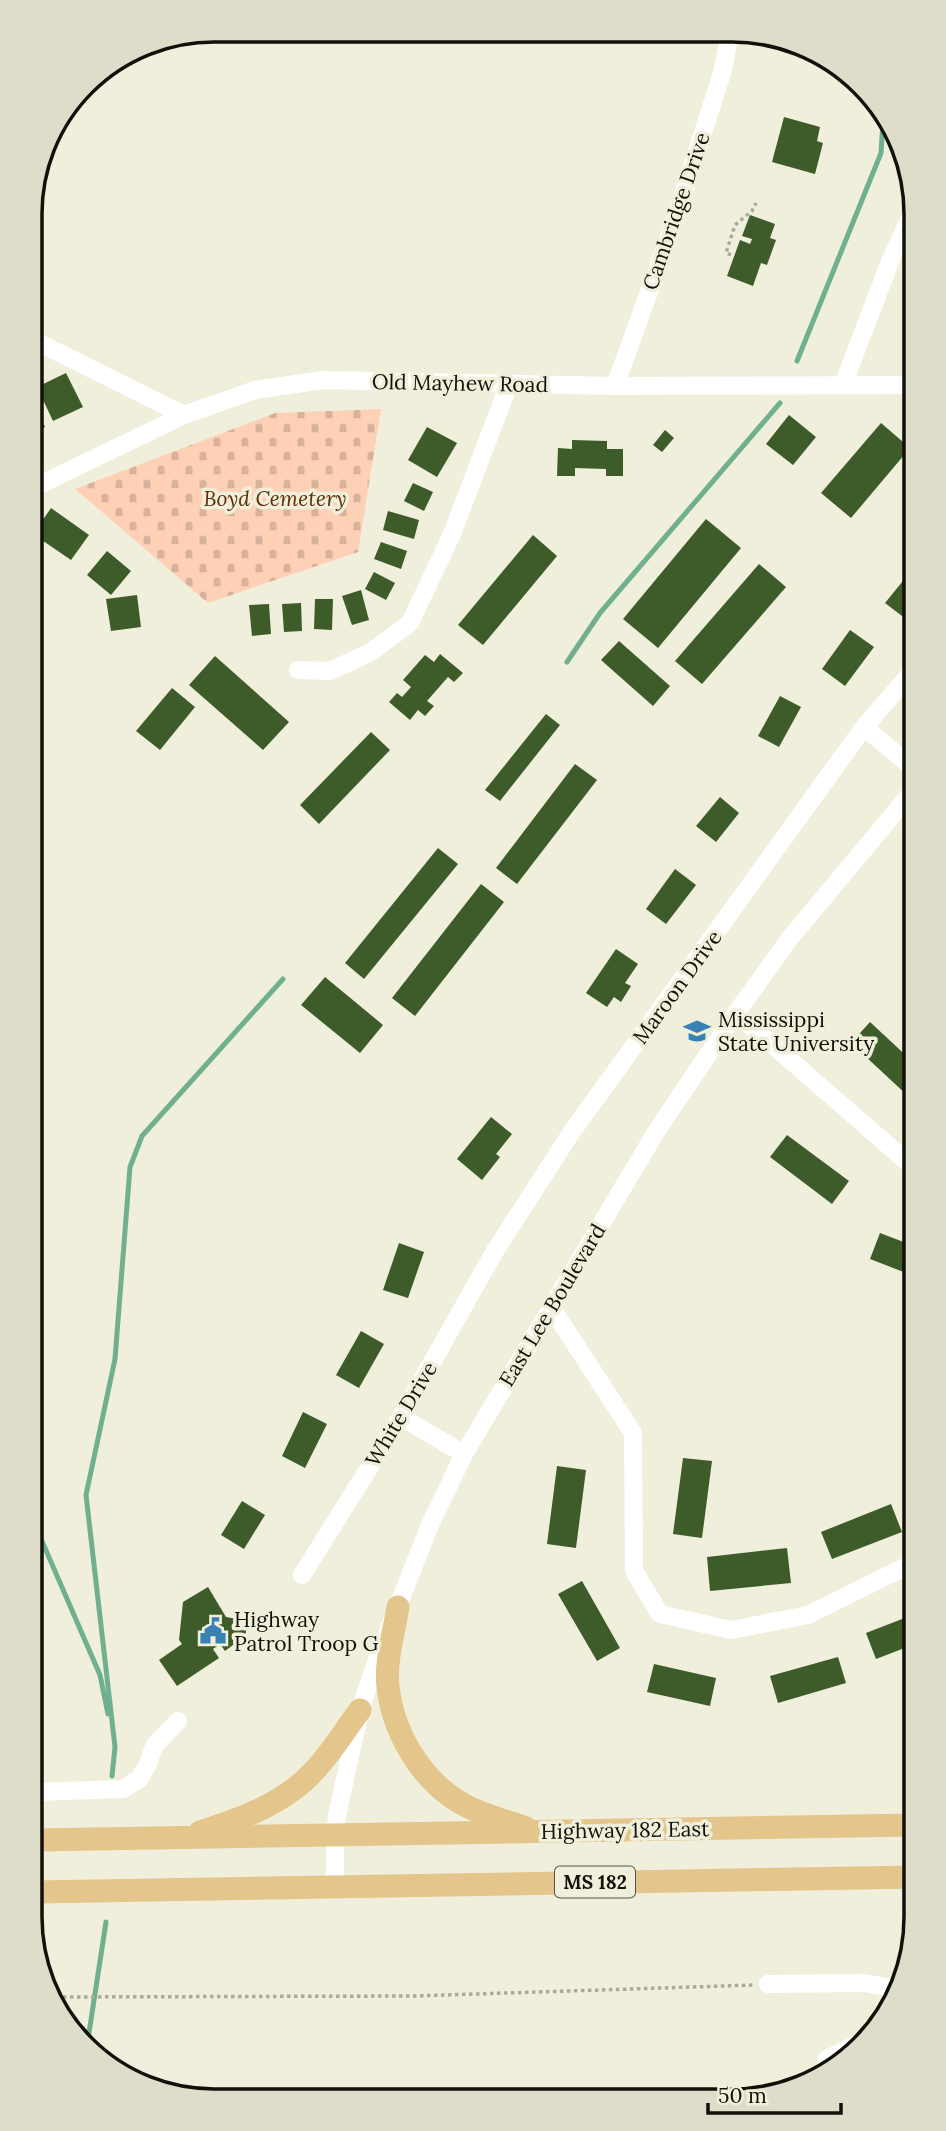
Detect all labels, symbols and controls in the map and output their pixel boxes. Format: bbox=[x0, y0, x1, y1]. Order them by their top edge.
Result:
street label: Cambridge Drive bbox=[636, 129, 716, 293]
street label: Old Mayhew Road bbox=[372, 368, 548, 398]
park label: Boyd Cemetery bbox=[203, 485, 347, 512]
street label: Maroon Drive bbox=[627, 925, 727, 1049]
place label: Mississippi State University bbox=[718, 1006, 874, 1057]
school or university icon: Mississippi State University bbox=[682, 1016, 712, 1046]
street label: East Lee Boulevard bbox=[493, 1219, 611, 1391]
street label: White Drive bbox=[359, 1357, 443, 1471]
place label: Highway Patrol Troop G bbox=[234, 1606, 379, 1657]
public building icon: Highway Patrol Troop G bbox=[198, 1616, 228, 1646]
street label: Highway 182 East bbox=[540, 1815, 710, 1845]
road number: MS 182 bbox=[555, 1866, 635, 1898]
scale bar bbox=[708, 2072, 841, 2116]
text: 50 m bbox=[718, 2082, 767, 2109]

